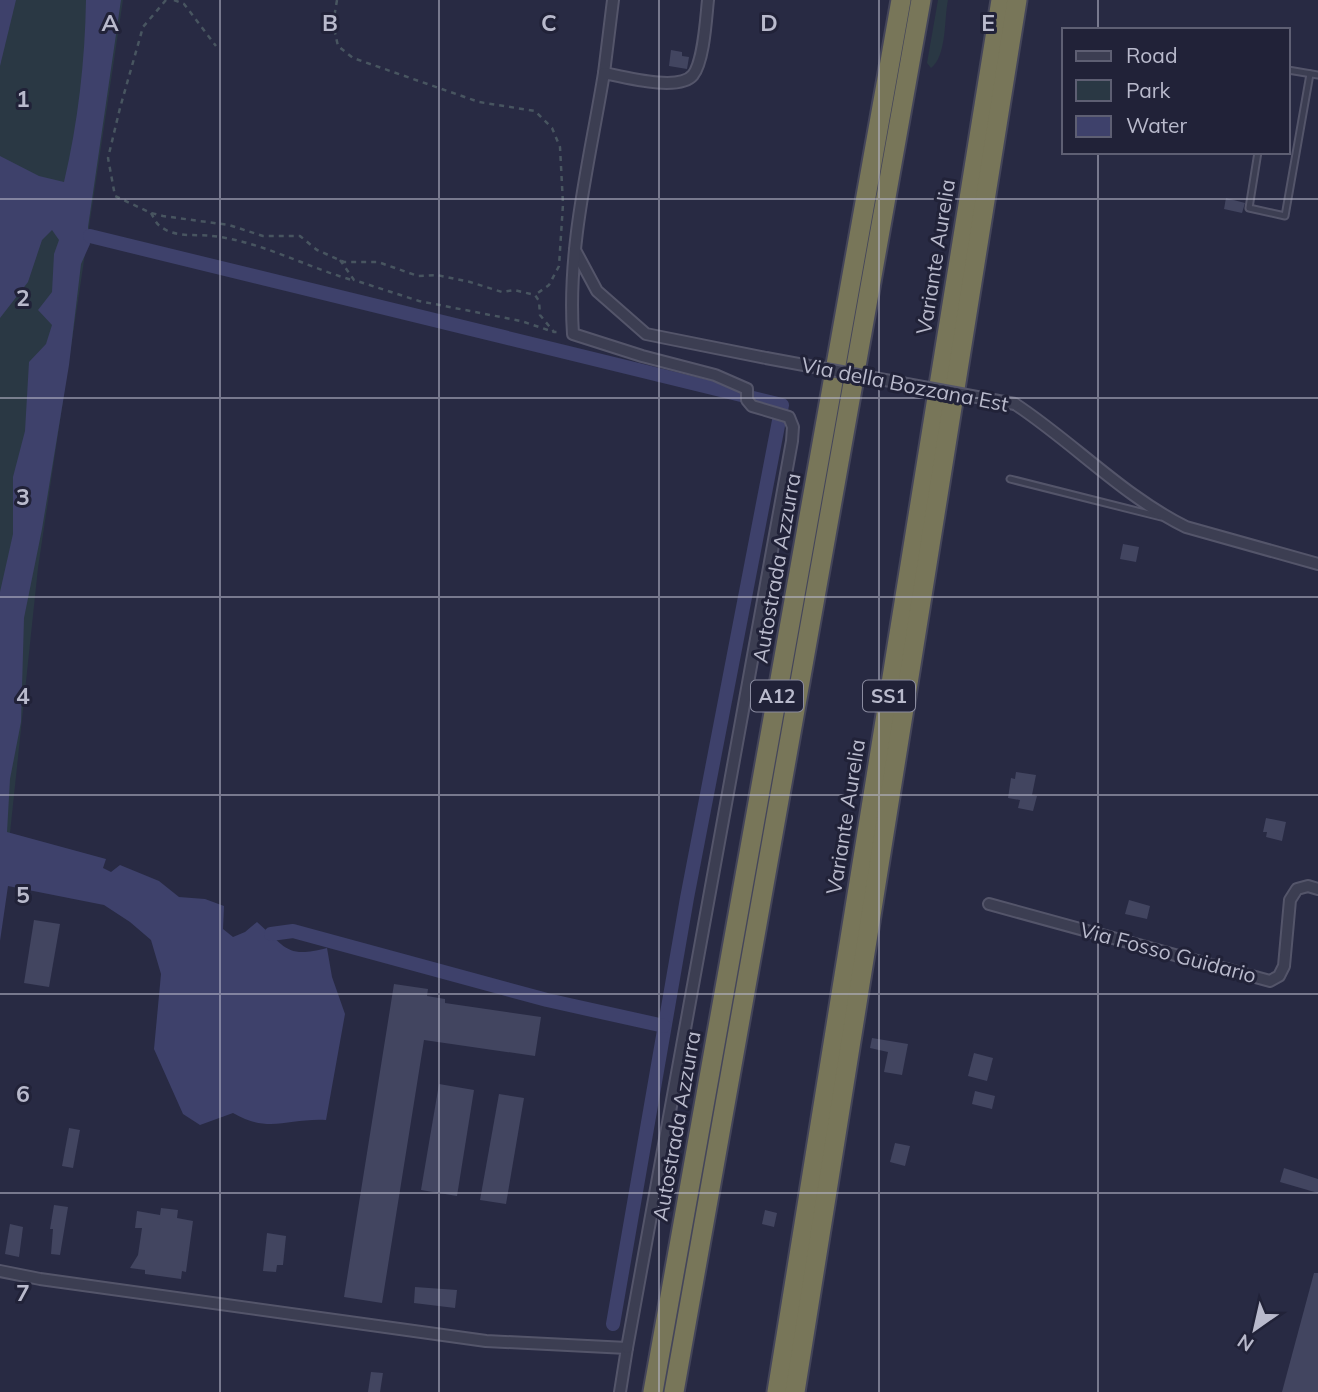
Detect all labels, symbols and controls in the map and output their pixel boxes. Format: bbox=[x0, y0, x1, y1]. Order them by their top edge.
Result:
text: A bbox=[101, 8, 119, 37]
text: B bbox=[322, 8, 338, 37]
text: C bbox=[541, 8, 557, 37]
text: D bbox=[760, 8, 778, 37]
text: E bbox=[981, 8, 995, 37]
legend bbox=[1062, 28, 1290, 154]
text: Road bbox=[1126, 42, 1177, 68]
text: Park bbox=[1126, 77, 1170, 103]
text: 1 bbox=[16, 84, 30, 113]
text: Water bbox=[1126, 112, 1187, 138]
street label: Variante Aurelia bbox=[910, 177, 960, 336]
text: 2 bbox=[16, 283, 30, 312]
street label: Via della Bozzana Est bbox=[799, 351, 1011, 417]
street label: Autostrada Azzurra bbox=[747, 471, 806, 665]
text: 3 bbox=[16, 482, 30, 511]
road number: A12 bbox=[751, 680, 803, 712]
road number: SS1 bbox=[863, 680, 915, 712]
text: 4 bbox=[16, 681, 30, 710]
street label: Variante Aurelia bbox=[820, 737, 870, 896]
text: 5 bbox=[16, 880, 30, 909]
street label: Via Fosso Guidario bbox=[1077, 916, 1259, 988]
street label: Autostrada Azzurra bbox=[647, 1029, 706, 1223]
text: 6 bbox=[16, 1079, 30, 1108]
text: 7 bbox=[16, 1278, 30, 1307]
north arrow bbox=[1220, 1294, 1290, 1364]
text: N bbox=[1233, 1329, 1258, 1357]

